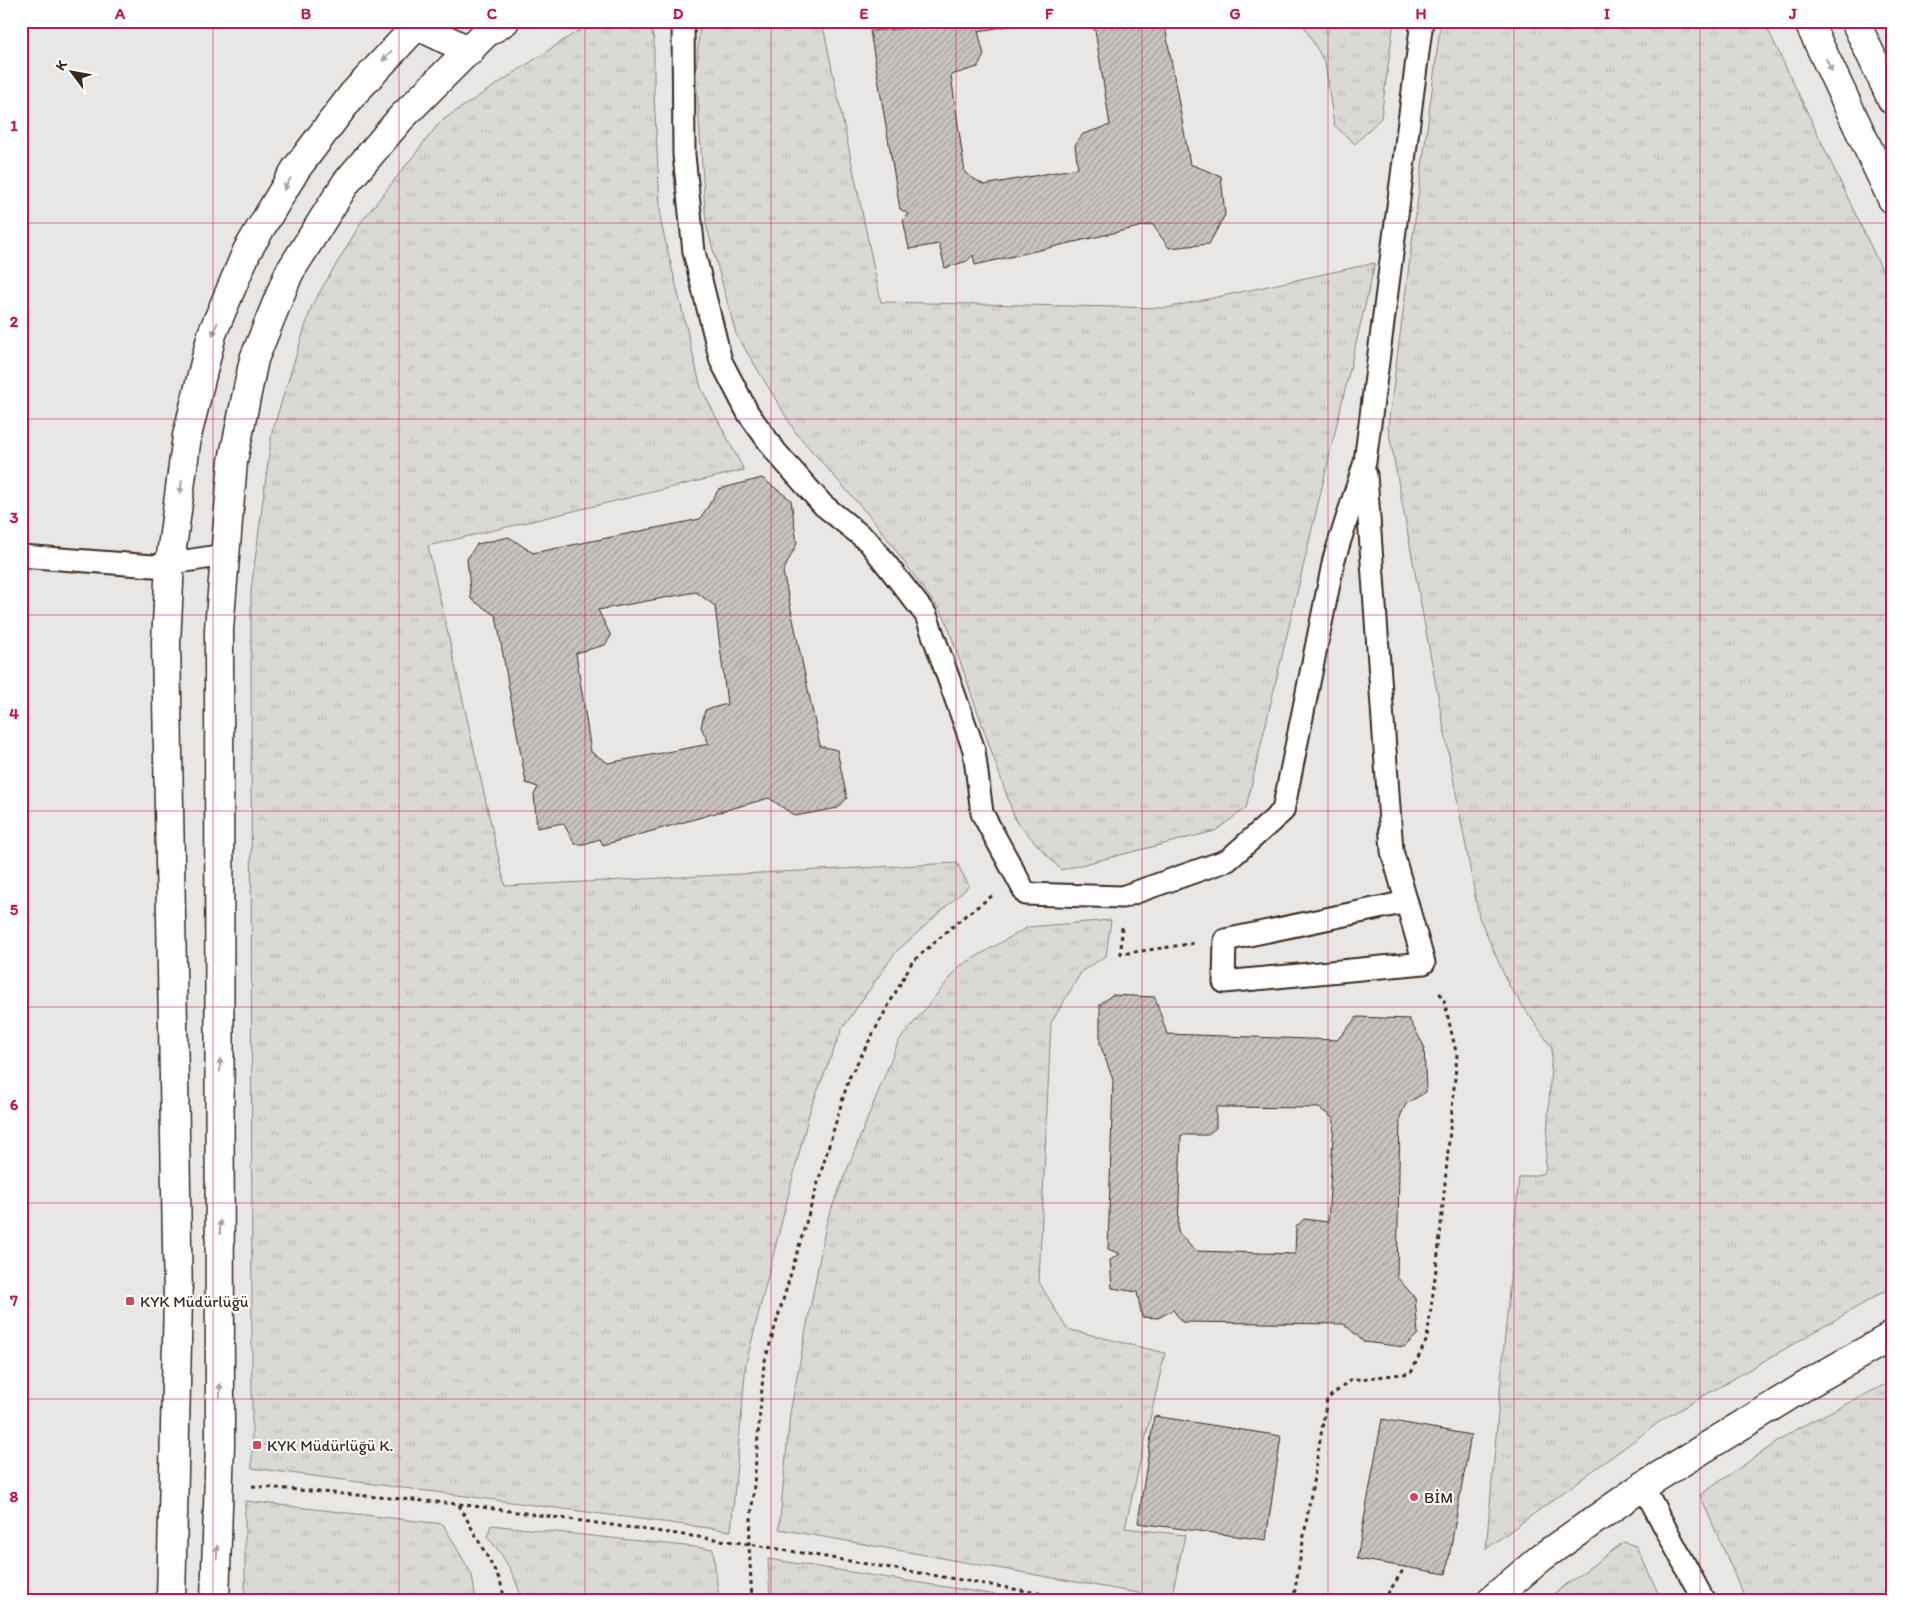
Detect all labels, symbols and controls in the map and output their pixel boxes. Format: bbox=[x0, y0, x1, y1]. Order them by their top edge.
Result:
text: A bbox=[114, 4, 126, 23]
text: B bbox=[301, 4, 312, 23]
text: C bbox=[487, 4, 498, 23]
text: D bbox=[673, 4, 684, 23]
text: E bbox=[860, 4, 869, 23]
text: F bbox=[1045, 4, 1054, 23]
text: G bbox=[1229, 4, 1241, 23]
text: H bbox=[1415, 4, 1427, 23]
text: I bbox=[1604, 4, 1610, 23]
text: J bbox=[1788, 4, 1797, 23]
north arrow bbox=[48, 48, 98, 98]
one-way arrow bbox=[381, 50, 393, 62]
text: K bbox=[52, 56, 72, 74]
one-way arrow bbox=[1825, 58, 1833, 72]
text: 1 bbox=[10, 116, 18, 135]
one-way arrow bbox=[283, 178, 292, 191]
text: 2 bbox=[10, 312, 19, 331]
one-way arrow bbox=[210, 322, 218, 336]
one-way arrow bbox=[176, 480, 184, 496]
text: 3 bbox=[10, 508, 19, 527]
text: 4 bbox=[9, 704, 19, 723]
text: 5 bbox=[10, 900, 19, 919]
one-way arrow bbox=[216, 1056, 224, 1072]
text: 6 bbox=[10, 1095, 19, 1114]
one-way arrow bbox=[216, 1219, 224, 1235]
text: 7 bbox=[9, 1291, 18, 1310]
place label: KYK Müdürlüğü bbox=[140, 1292, 249, 1311]
marker: KYK Müdürlüğü bbox=[124, 1295, 136, 1307]
one-way arrow bbox=[216, 1381, 224, 1397]
place label: KYK Müdürlüğü K. bbox=[267, 1436, 394, 1455]
marker: KYK Müdürlüğü K. bbox=[251, 1439, 263, 1451]
text: 8 bbox=[10, 1487, 19, 1506]
place label: BİM bbox=[1424, 1488, 1453, 1507]
marker: BİM bbox=[1408, 1491, 1420, 1503]
one-way arrow bbox=[213, 1544, 221, 1560]

